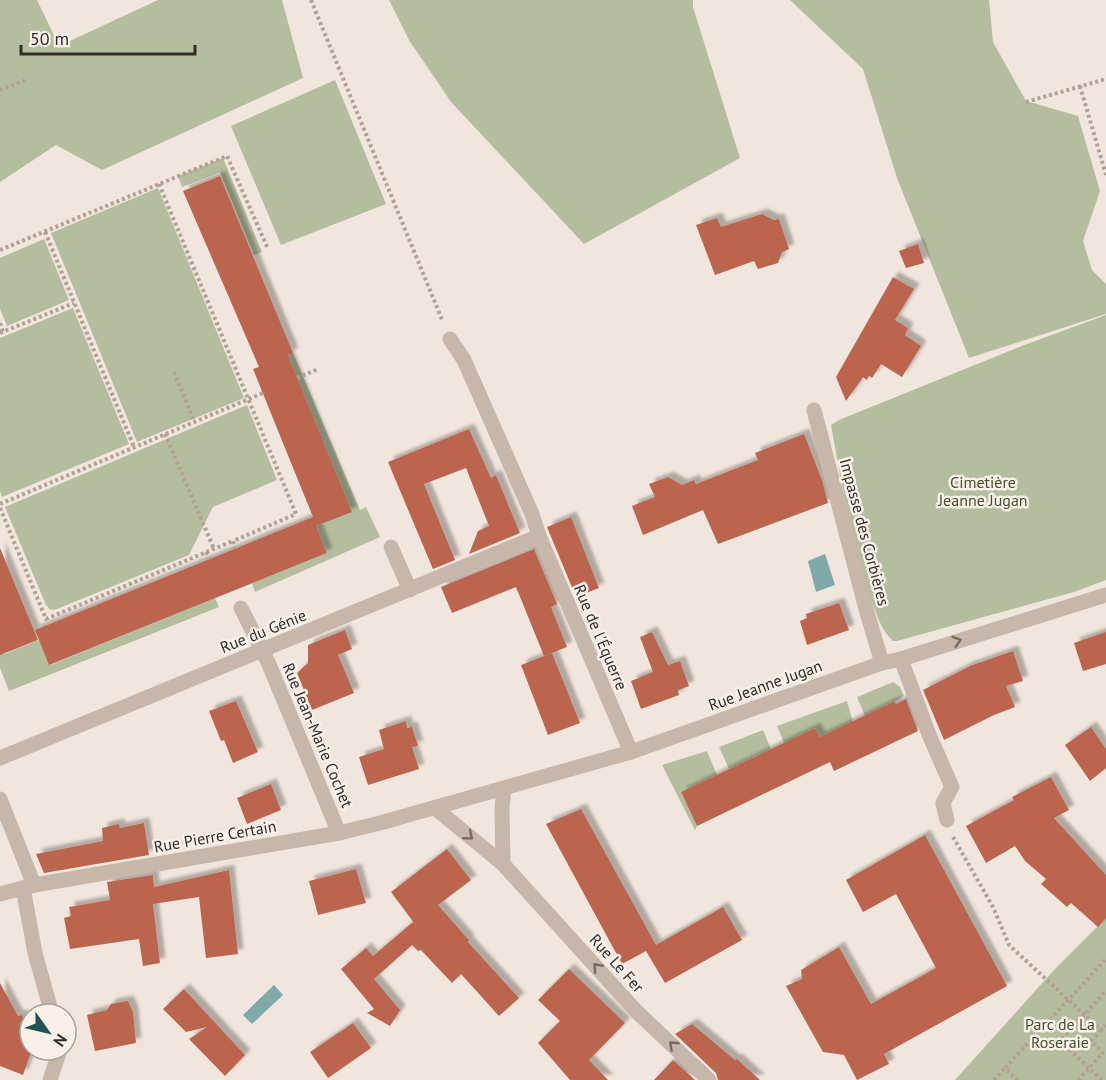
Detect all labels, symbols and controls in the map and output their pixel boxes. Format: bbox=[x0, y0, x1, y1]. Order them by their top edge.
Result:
scale bar bbox=[21, 18, 195, 56]
text: 50 m bbox=[30, 27, 69, 50]
street label: Impasse des Corbières bbox=[836, 456, 894, 608]
park label: Cimetière Jeanne Jugan bbox=[937, 472, 1028, 510]
street label: Rue de l'Équerre bbox=[570, 581, 632, 693]
street label: Rue du Génie bbox=[217, 605, 309, 657]
one-way arrow bbox=[951, 636, 962, 649]
street label: Rue Jeanne Jugan bbox=[705, 655, 825, 715]
street label: Rue Jean-Marie Cochet bbox=[279, 660, 358, 811]
street label: Rue Pierre Certain bbox=[152, 815, 278, 857]
one-way arrow bbox=[462, 829, 473, 840]
street label: Rue Le Fer bbox=[585, 930, 649, 997]
one-way arrow bbox=[593, 964, 604, 974]
north arrow bbox=[18, 1002, 78, 1062]
park label: Parc de La Roseraie bbox=[1025, 1014, 1095, 1052]
text: N bbox=[49, 1030, 72, 1050]
one-way arrow bbox=[669, 1042, 680, 1053]

